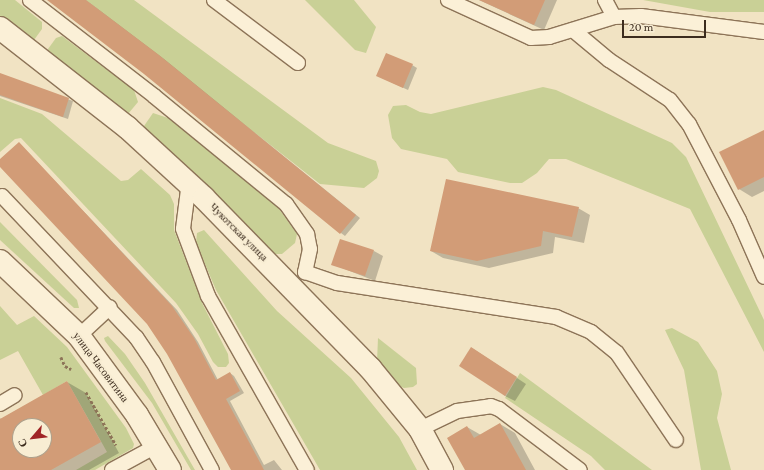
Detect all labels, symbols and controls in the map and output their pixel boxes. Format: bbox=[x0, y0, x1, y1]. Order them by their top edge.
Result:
scale bar bbox=[624, 12, 708, 38]
text: 20 m bbox=[629, 20, 653, 34]
street label: Чукотская улица bbox=[207, 200, 271, 264]
street label: улица Часовитина bbox=[70, 329, 132, 405]
north arrow bbox=[12, 418, 52, 458]
text: С bbox=[15, 437, 29, 449]

